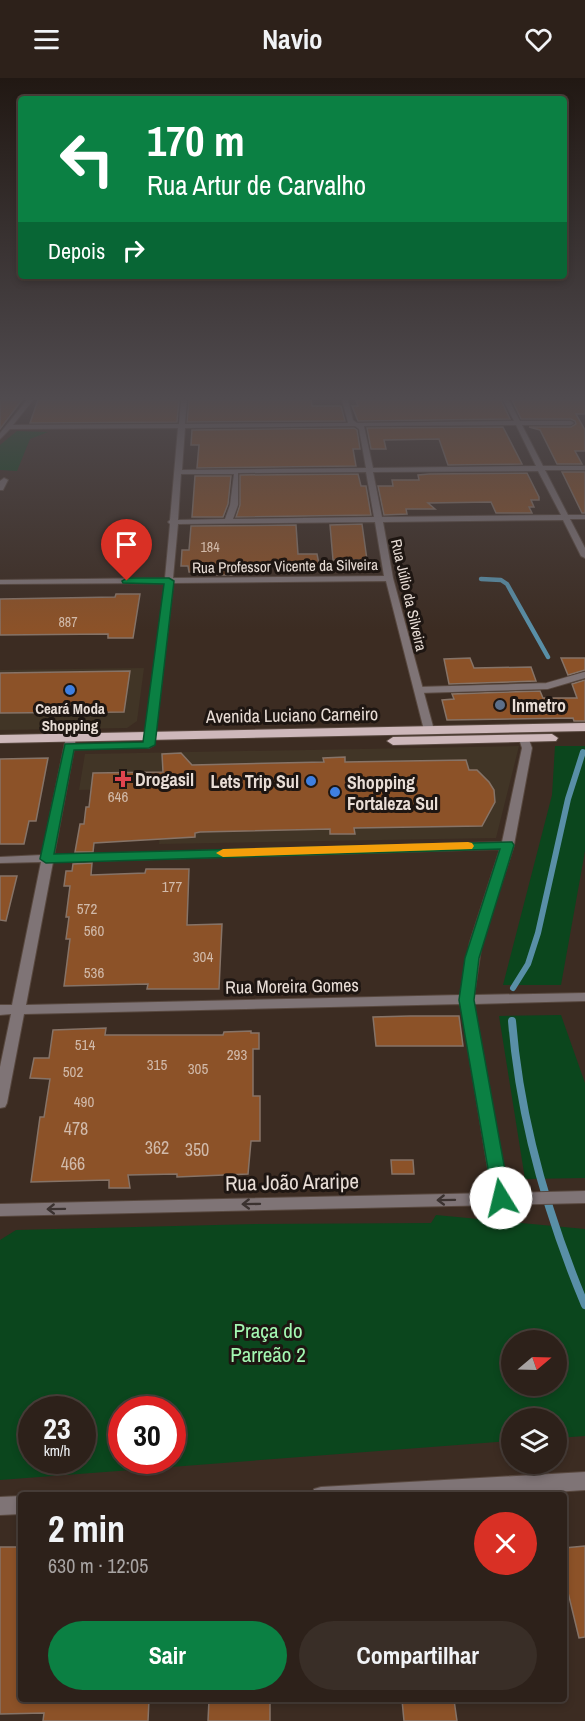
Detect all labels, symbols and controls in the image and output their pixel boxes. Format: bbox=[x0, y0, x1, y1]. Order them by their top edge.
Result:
text: Navio bbox=[262, 21, 323, 57]
icon: menu bbox=[30, 23, 63, 56]
icon: heart bbox=[522, 23, 555, 56]
text: 170 m bbox=[147, 113, 245, 169]
icon: left bbox=[48, 120, 126, 198]
text: Rua Artur de Carvalho bbox=[147, 167, 366, 203]
icon: right bbox=[117, 234, 150, 267]
text: Depois bbox=[48, 236, 105, 266]
pin bbox=[101, 519, 152, 581]
icon: arrive bbox=[110, 528, 143, 561]
street label: Rua Júlio da Silveira bbox=[386, 537, 432, 653]
house number: 184 bbox=[200, 538, 220, 556]
street label: Rua Professor Vicente da Silveira bbox=[192, 554, 378, 578]
house number: 887 bbox=[58, 613, 78, 631]
marker: Ceará Moda Shopping bbox=[63, 683, 77, 697]
place label: Inmetro bbox=[512, 693, 566, 718]
place label: Ceará Moda Shopping bbox=[35, 698, 105, 736]
marker: Inmetro bbox=[493, 698, 507, 712]
street label: Avenida Luciano Carneiro bbox=[205, 701, 378, 729]
place label: Drogasil bbox=[135, 767, 194, 792]
place label: Lets Trip Sul bbox=[210, 769, 299, 794]
place label: Shopping Fortaleza Sul bbox=[347, 770, 438, 816]
marker: Drogasil bbox=[116, 772, 130, 786]
marker: Lets Trip Sul bbox=[304, 774, 318, 788]
marker: Shopping Fortaleza Sul bbox=[328, 785, 342, 799]
house number: 646 bbox=[108, 786, 128, 807]
house number: 177 bbox=[162, 876, 182, 897]
house number: 572 bbox=[77, 898, 97, 919]
house number: 560 bbox=[84, 920, 104, 941]
house number: 304 bbox=[193, 946, 213, 967]
house number: 536 bbox=[84, 962, 104, 983]
street label: Rua Moreira Gomes bbox=[225, 972, 359, 1000]
house number: 514 bbox=[75, 1034, 95, 1055]
house number: 293 bbox=[227, 1044, 247, 1065]
house number: 315 bbox=[147, 1054, 167, 1075]
house number: 305 bbox=[188, 1058, 208, 1079]
house number: 502 bbox=[63, 1061, 83, 1082]
house number: 490 bbox=[74, 1091, 94, 1112]
house number: 478 bbox=[64, 1116, 88, 1141]
house number: 362 bbox=[145, 1135, 169, 1160]
house number: 350 bbox=[185, 1137, 209, 1162]
house number: 466 bbox=[61, 1151, 85, 1176]
street label: Rua João Araripe bbox=[225, 1166, 359, 1198]
position arrow bbox=[469, 1166, 533, 1230]
one-way arrow bbox=[436, 1194, 456, 1206]
one-way arrow bbox=[241, 1199, 261, 1210]
one-way arrow bbox=[46, 1203, 66, 1214]
park label: Praça do Parreão 2 bbox=[230, 1316, 306, 1369]
north arrow bbox=[501, 1330, 567, 1396]
map controls bbox=[501, 1330, 567, 1474]
speed limit sign: 30 bbox=[108, 1396, 186, 1474]
text: 23 bbox=[43, 1408, 71, 1448]
button: layers bbox=[501, 1408, 567, 1474]
text: km/h bbox=[44, 1440, 70, 1461]
text: 2 min bbox=[48, 1505, 125, 1553]
button: close bbox=[474, 1512, 537, 1575]
text: 630 m · 12:05 bbox=[48, 1552, 148, 1579]
button: Sair bbox=[48, 1621, 287, 1690]
button: Compartilhar bbox=[299, 1621, 537, 1690]

